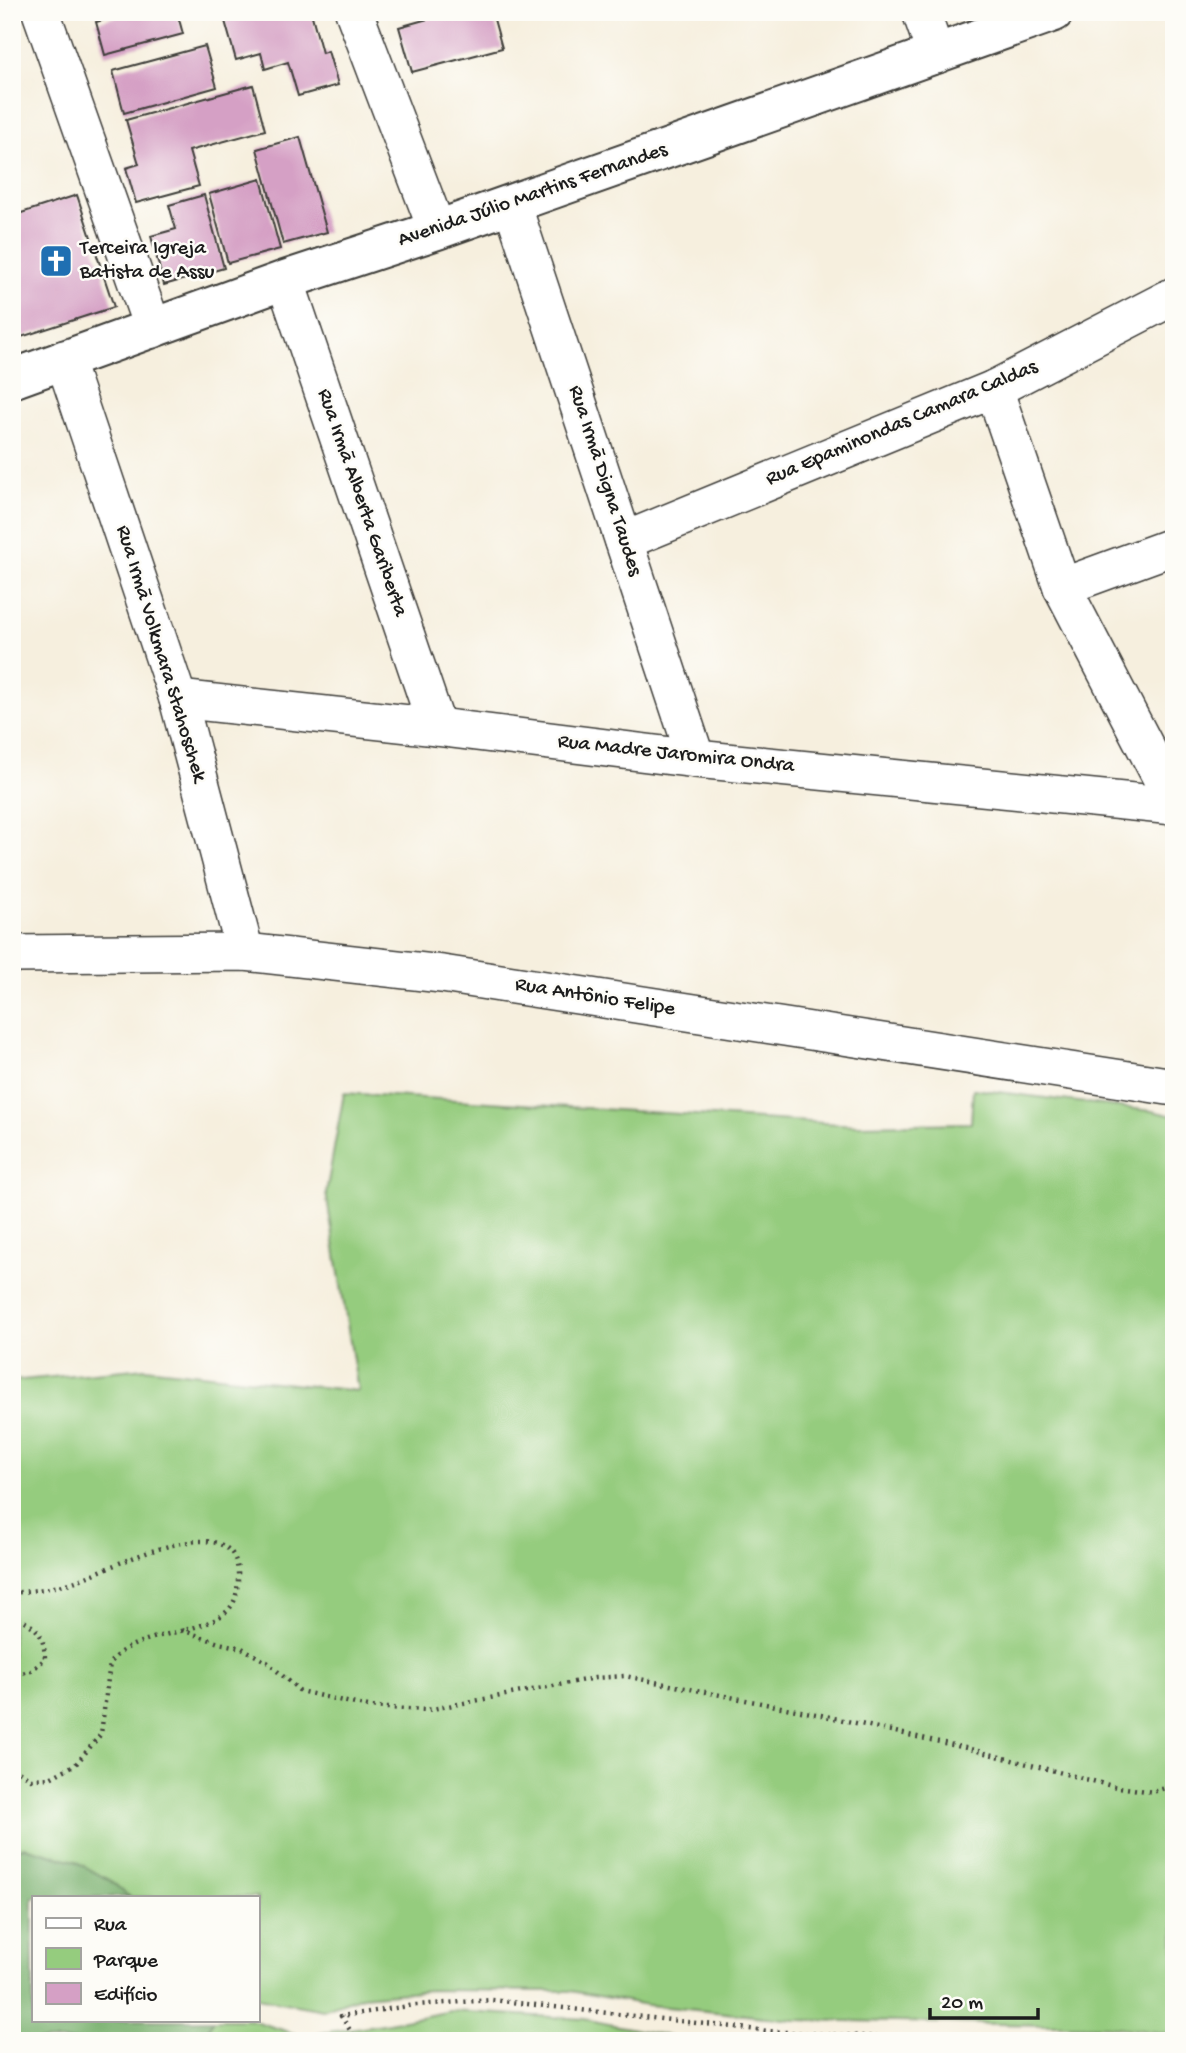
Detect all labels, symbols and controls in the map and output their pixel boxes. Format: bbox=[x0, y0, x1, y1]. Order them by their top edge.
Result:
street label: Avenida Júlio Martins Fernandes bbox=[395, 138, 672, 254]
place label: Terceira Igreja Batista de Assu bbox=[79, 237, 214, 286]
church icon: Terceira Igreja Batista de Assu bbox=[37, 242, 75, 280]
street label: Rua Epaminondas Camara Caldas bbox=[762, 355, 1043, 493]
street label: Rua Irmã Digna Taudes bbox=[561, 383, 647, 581]
street label: Rua Irmã Alberta Gariberta bbox=[310, 386, 412, 622]
street label: Rua Irmã Volkmara Stahoschek bbox=[109, 523, 212, 788]
street label: Rua Madre Jaromira Ondra bbox=[556, 730, 797, 780]
street label: Rua Antônio Felipe bbox=[513, 973, 678, 1023]
legend bbox=[32, 1896, 259, 2022]
text: Rua bbox=[94, 1914, 128, 1939]
text: Parque bbox=[93, 1950, 159, 1975]
scale bar bbox=[930, 1976, 1039, 2020]
text: Edifício bbox=[94, 1984, 158, 2009]
text: 20 m bbox=[941, 1992, 983, 2017]

